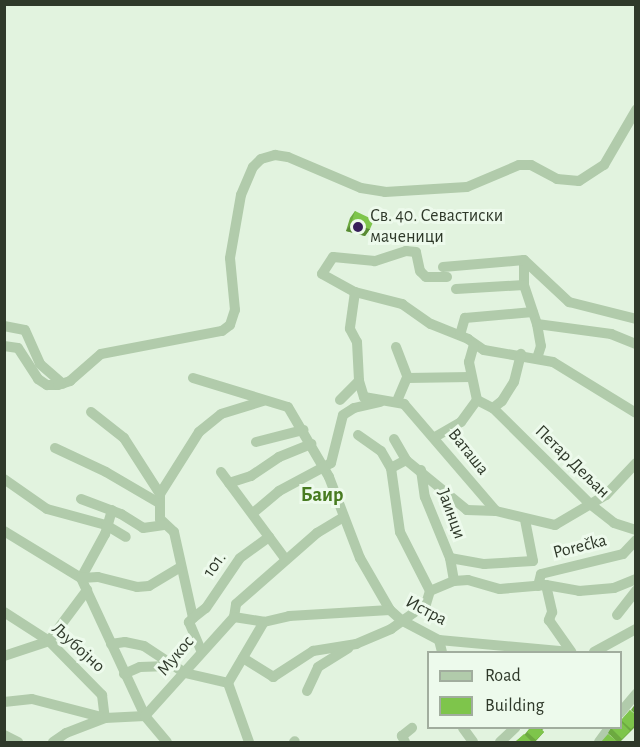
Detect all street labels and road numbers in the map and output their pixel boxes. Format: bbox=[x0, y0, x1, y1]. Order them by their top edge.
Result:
street label: Петар Дељан bbox=[530, 421, 614, 503]
street label: Ваташа bbox=[443, 424, 493, 480]
street label: Јаинци bbox=[432, 486, 470, 542]
street label: Porečka bbox=[551, 530, 609, 564]
street label: 101. bbox=[199, 548, 231, 582]
street label: Истра bbox=[402, 591, 450, 631]
street label: Љубојно bbox=[47, 619, 109, 677]
street label: Мукос bbox=[153, 631, 199, 681]

